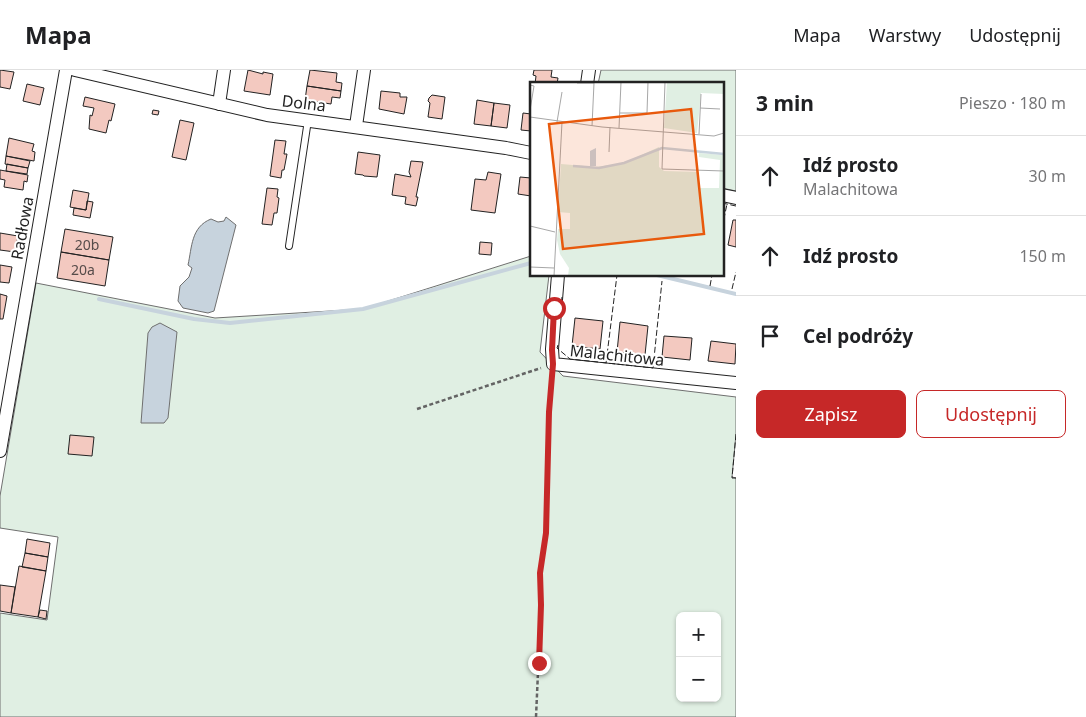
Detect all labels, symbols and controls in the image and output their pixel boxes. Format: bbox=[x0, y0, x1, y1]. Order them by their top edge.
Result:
text: Mapa bbox=[25, 18, 92, 51]
text: Mapa bbox=[793, 23, 841, 47]
text: Warstwy bbox=[869, 23, 941, 47]
text: Udostępnij bbox=[969, 23, 1061, 47]
inset map bbox=[530, 82, 724, 276]
street label: Dolna bbox=[281, 89, 327, 117]
text: 3 min bbox=[756, 89, 814, 117]
text: Pieszo · 180 m bbox=[959, 92, 1066, 114]
text: Idź prosto bbox=[803, 152, 898, 178]
icon: ahead bbox=[756, 162, 784, 190]
text: 30 m bbox=[1029, 165, 1066, 187]
text: Malachitowa bbox=[803, 178, 898, 200]
street label: Radłowa bbox=[6, 195, 38, 261]
house number: 20b bbox=[75, 235, 99, 254]
icon: ahead bbox=[756, 242, 784, 270]
text: Idź prosto bbox=[803, 243, 898, 269]
text: 150 m bbox=[1019, 245, 1066, 267]
house number: 20a bbox=[71, 260, 95, 279]
route start bbox=[543, 297, 566, 320]
icon: arrive bbox=[756, 322, 784, 350]
text: Cel podróży bbox=[803, 323, 913, 349]
street label: Malachitowa bbox=[569, 339, 665, 371]
button: Zapisz bbox=[756, 390, 906, 438]
button: Udostępnij bbox=[916, 390, 1066, 438]
map controls bbox=[676, 612, 721, 702]
button: + bbox=[676, 612, 721, 657]
route end bbox=[528, 652, 551, 675]
button: − bbox=[676, 657, 721, 702]

